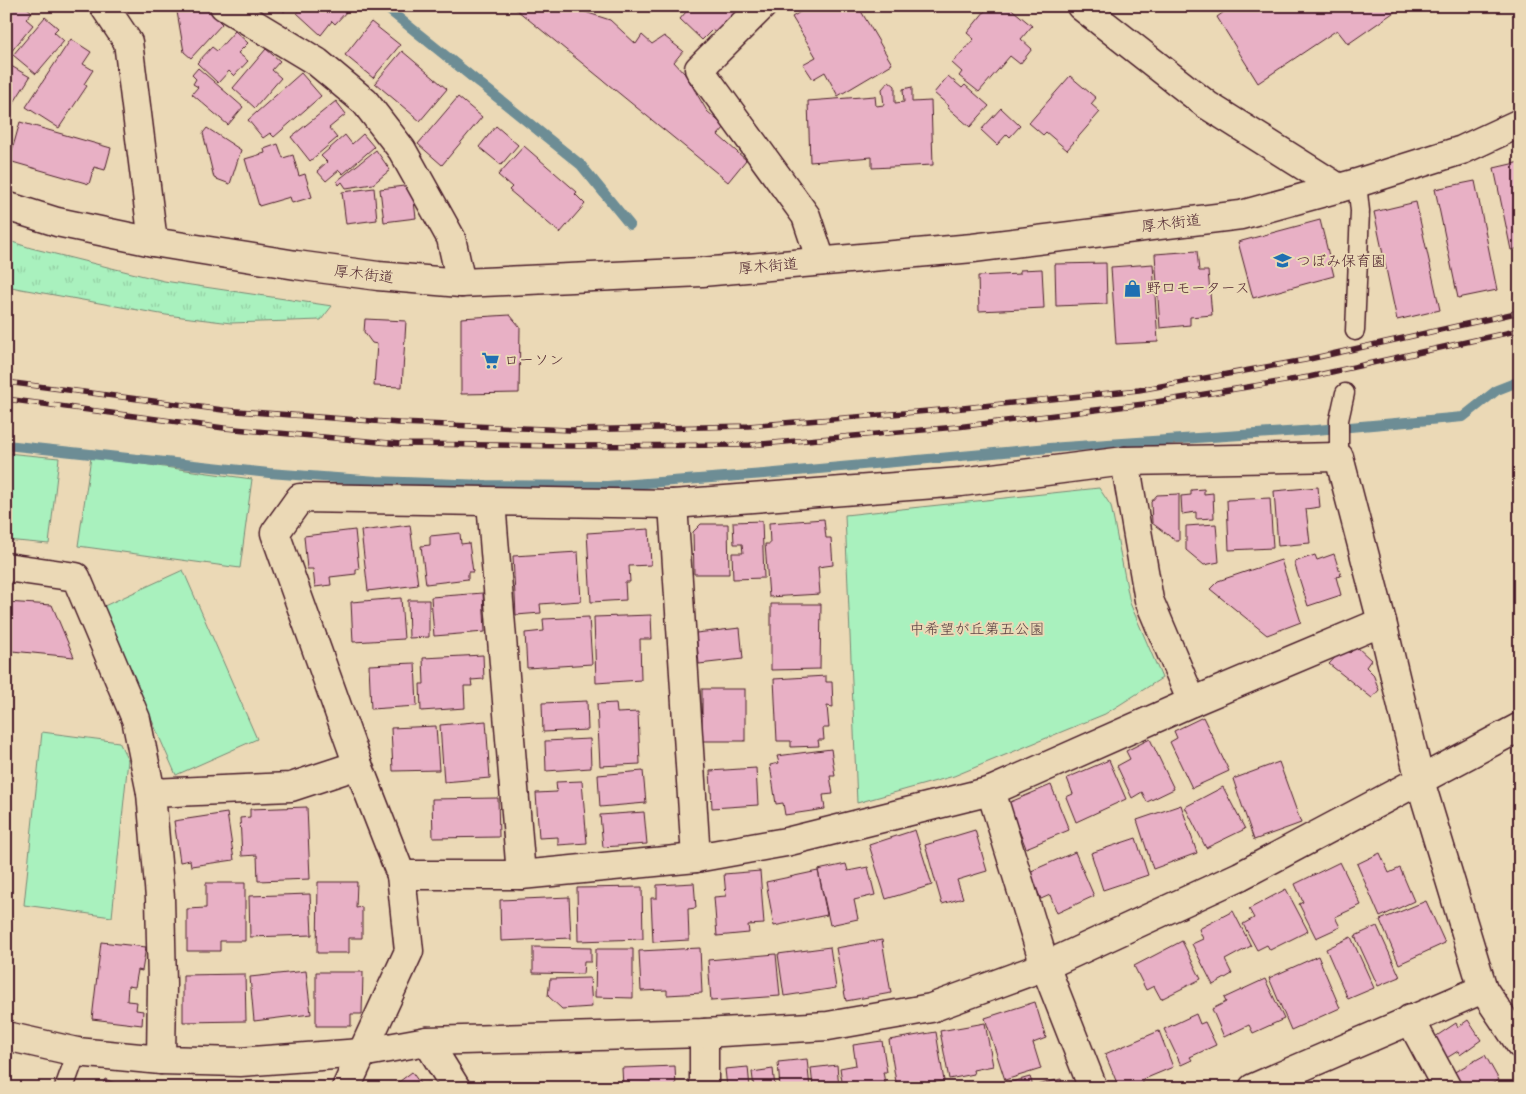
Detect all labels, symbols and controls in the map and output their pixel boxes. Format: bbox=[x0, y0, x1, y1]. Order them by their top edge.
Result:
street label: 厚木街道 bbox=[1140, 210, 1202, 238]
school or university icon: つぼみ保育園 bbox=[1272, 251, 1292, 271]
place label: つぼみ保育園 bbox=[1296, 252, 1386, 272]
street label: 厚木街道 bbox=[737, 254, 799, 280]
street label: 厚木街道 bbox=[333, 261, 395, 289]
shop icon: 野口モータース bbox=[1122, 278, 1142, 298]
place label: 野口モータース bbox=[1146, 279, 1250, 299]
supermarket icon: ローソン bbox=[480, 350, 500, 370]
place label: ローソン bbox=[504, 351, 564, 371]
park label: 中希望が丘第五公園 bbox=[909, 620, 1045, 640]

